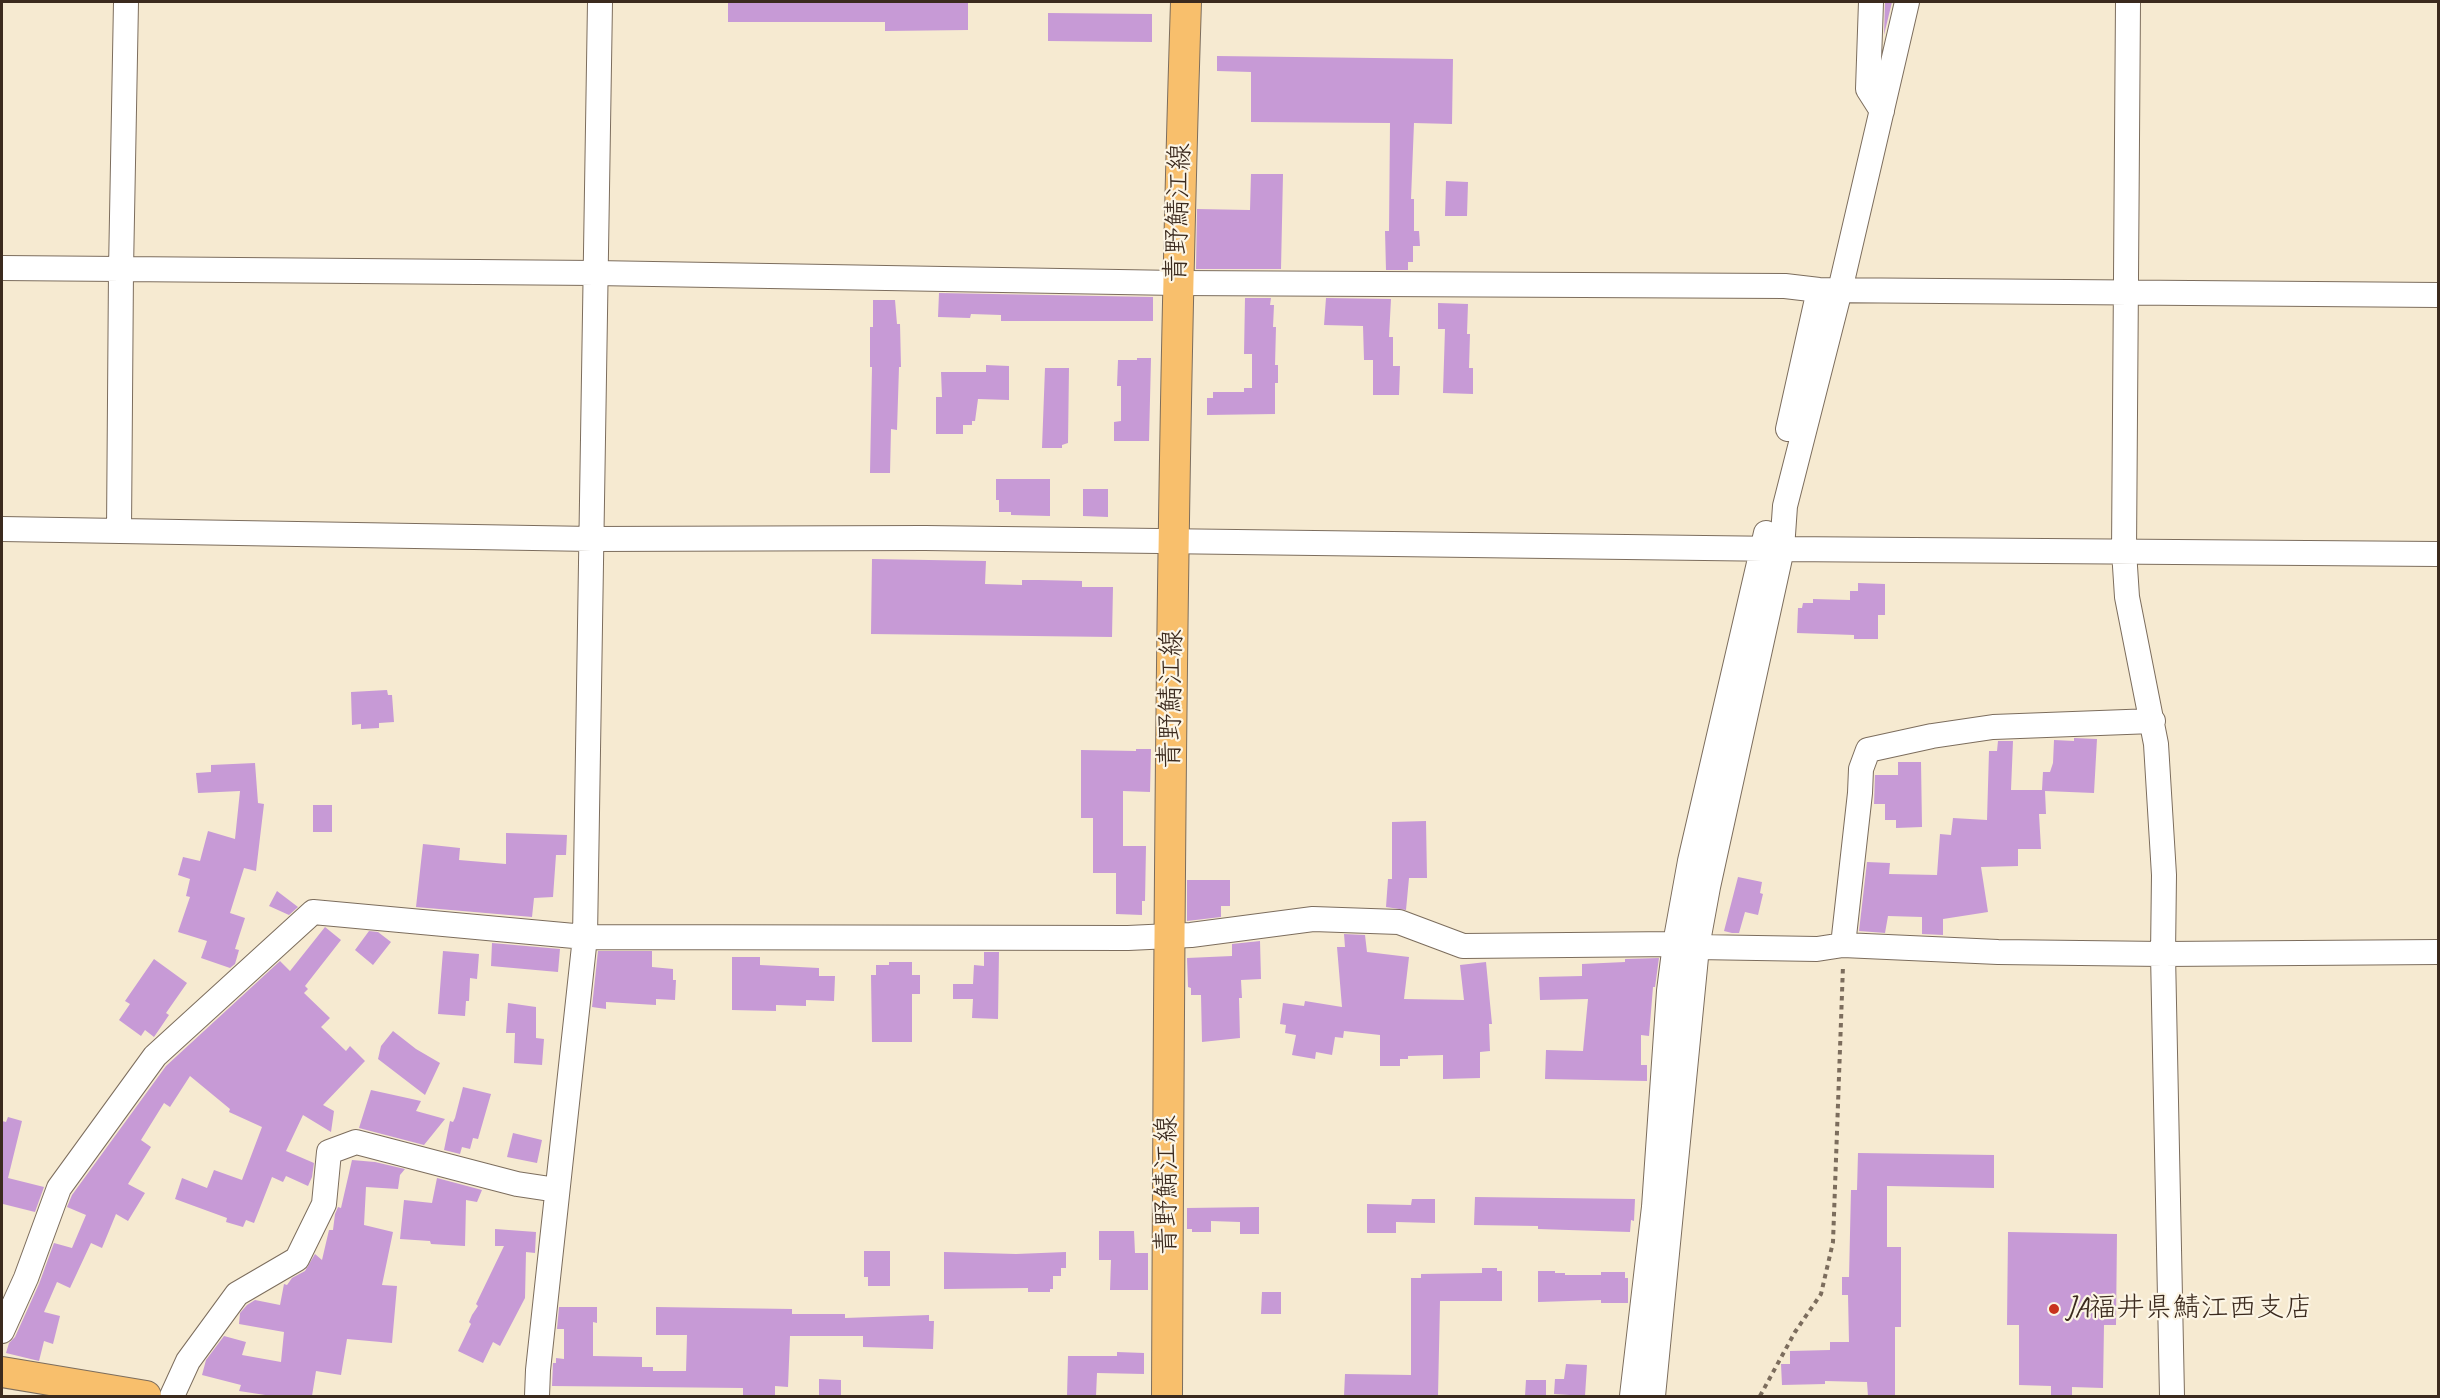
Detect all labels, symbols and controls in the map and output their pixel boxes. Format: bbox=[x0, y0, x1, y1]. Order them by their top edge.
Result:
street label: 青野鯖江線 bbox=[1160, 142, 1198, 284]
street label: 青野鯖江線 bbox=[1154, 629, 1190, 769]
street label: 青野鯖江線 bbox=[1151, 1115, 1185, 1255]
place label: JA福井県鯖江西支店 bbox=[2066, 1292, 2313, 1326]
marker: JA福井県鯖江西支店 bbox=[2047, 1302, 2061, 1316]

